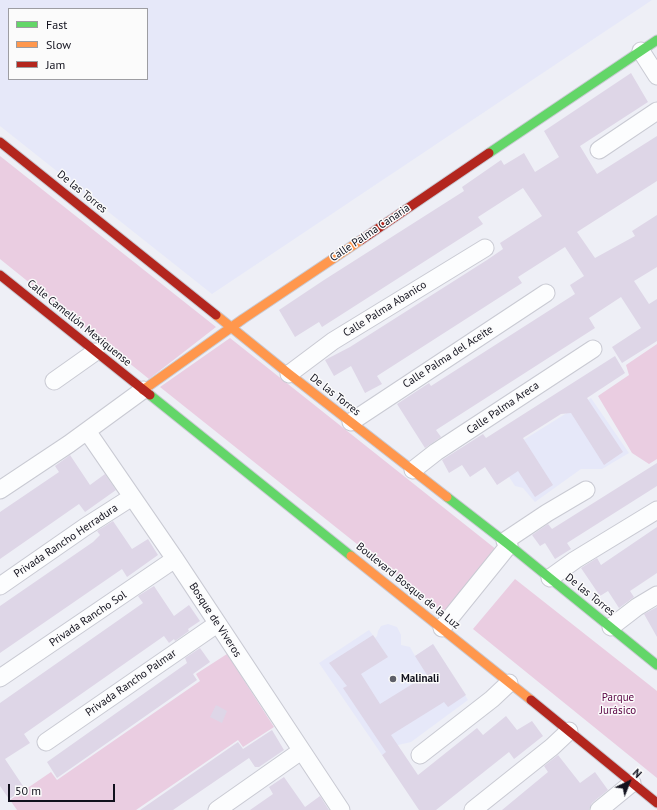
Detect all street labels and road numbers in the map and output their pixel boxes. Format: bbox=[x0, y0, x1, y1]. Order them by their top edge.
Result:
street label: De las Torres bbox=[54, 168, 110, 216]
street label: Calle Palma Canaria bbox=[328, 201, 412, 265]
street label: Calle Camellón Mexiquense bbox=[24, 277, 134, 369]
street label: Calle Palma Abanico bbox=[341, 278, 429, 340]
street label: Calle Palma del Aceite bbox=[401, 323, 495, 391]
street label: De las Torres bbox=[307, 371, 363, 419]
street label: Calle Palma Areca bbox=[464, 379, 542, 437]
street label: Privada Rancho Herradura bbox=[12, 501, 120, 581]
street label: Boulevard Bosque de la Luz bbox=[353, 540, 463, 632]
street label: De las Torres bbox=[562, 571, 618, 619]
street label: Bosque de Viveros bbox=[186, 580, 244, 660]
street label: Privada Rancho Sol bbox=[47, 588, 129, 650]
street label: Privada Rancho Palmar bbox=[83, 647, 179, 719]

